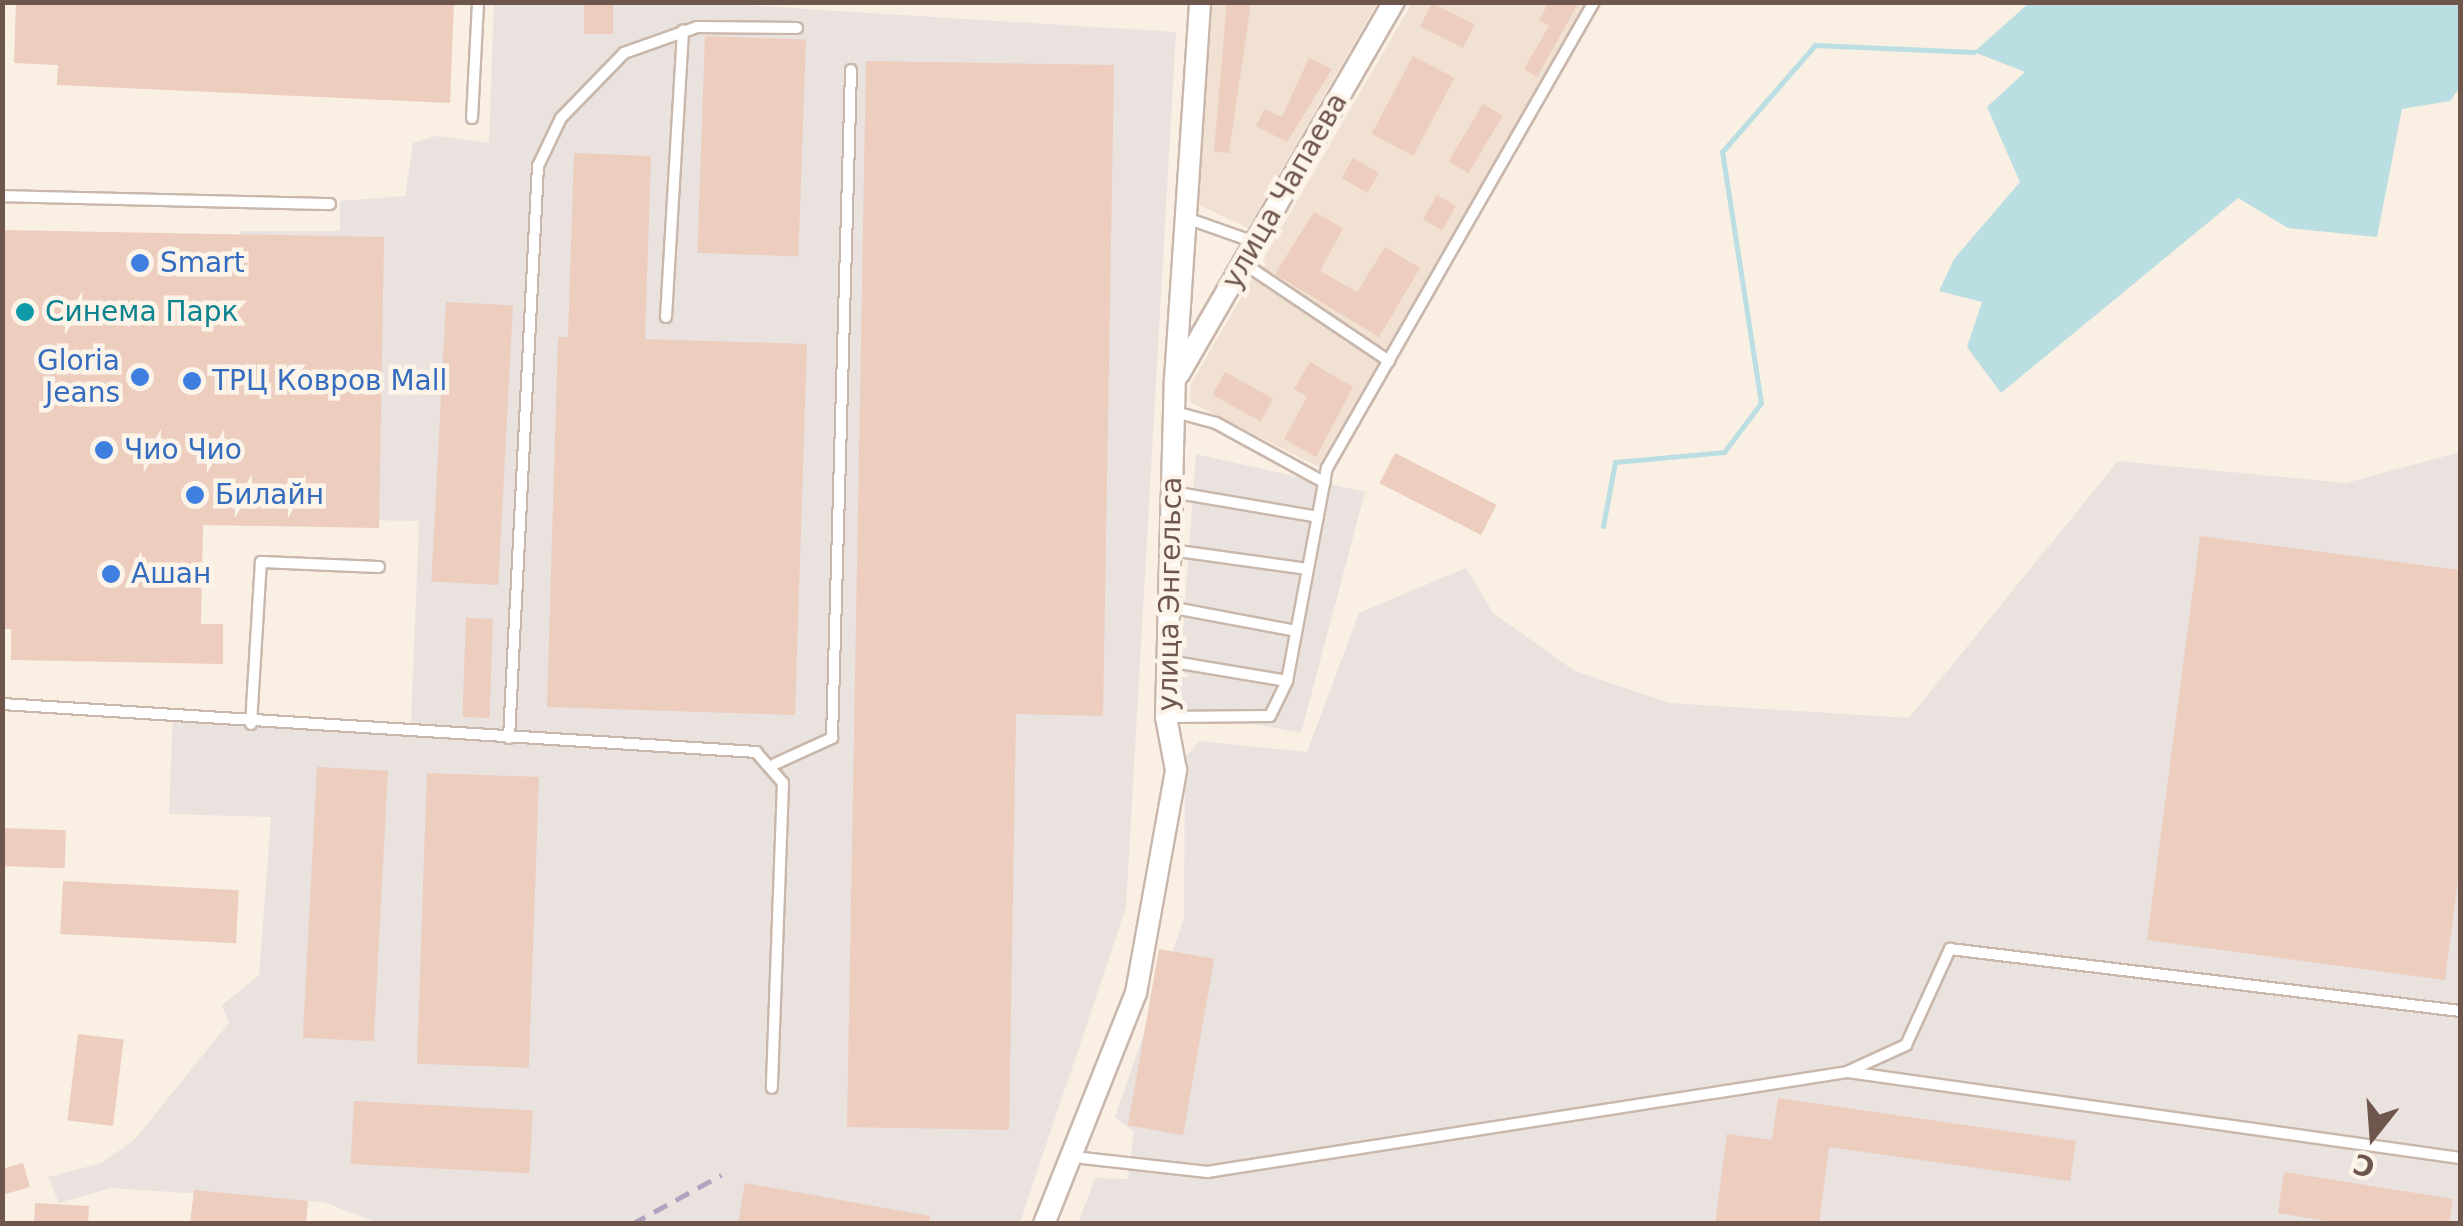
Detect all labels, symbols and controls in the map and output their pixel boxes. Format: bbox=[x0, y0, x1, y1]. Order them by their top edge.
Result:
street label: улица Чапаева bbox=[1215, 87, 1355, 295]
place label: Smart bbox=[160, 246, 245, 280]
marker: Smart bbox=[129, 252, 151, 274]
place label: Синема Парк bbox=[45, 295, 238, 329]
marker: Синема Парк bbox=[14, 301, 36, 323]
place label: Gloria Jeans bbox=[37, 344, 120, 410]
place label: ТРЦ Ковров Mall bbox=[212, 364, 447, 398]
marker: Gloria Jeans bbox=[129, 366, 151, 388]
marker: ТРЦ Ковров Mall bbox=[181, 370, 203, 392]
place label: Чио Чио bbox=[124, 433, 242, 467]
marker: Чио Чио bbox=[93, 439, 115, 461]
street label: улица Энгельса bbox=[1151, 476, 1189, 712]
place label: Билайн bbox=[215, 478, 324, 512]
marker: Билайн bbox=[184, 484, 206, 506]
place label: Ашан bbox=[131, 557, 211, 591]
marker: Ашан bbox=[100, 563, 122, 585]
north arrow bbox=[2323, 1086, 2423, 1186]
text: С bbox=[2349, 1146, 2379, 1184]

